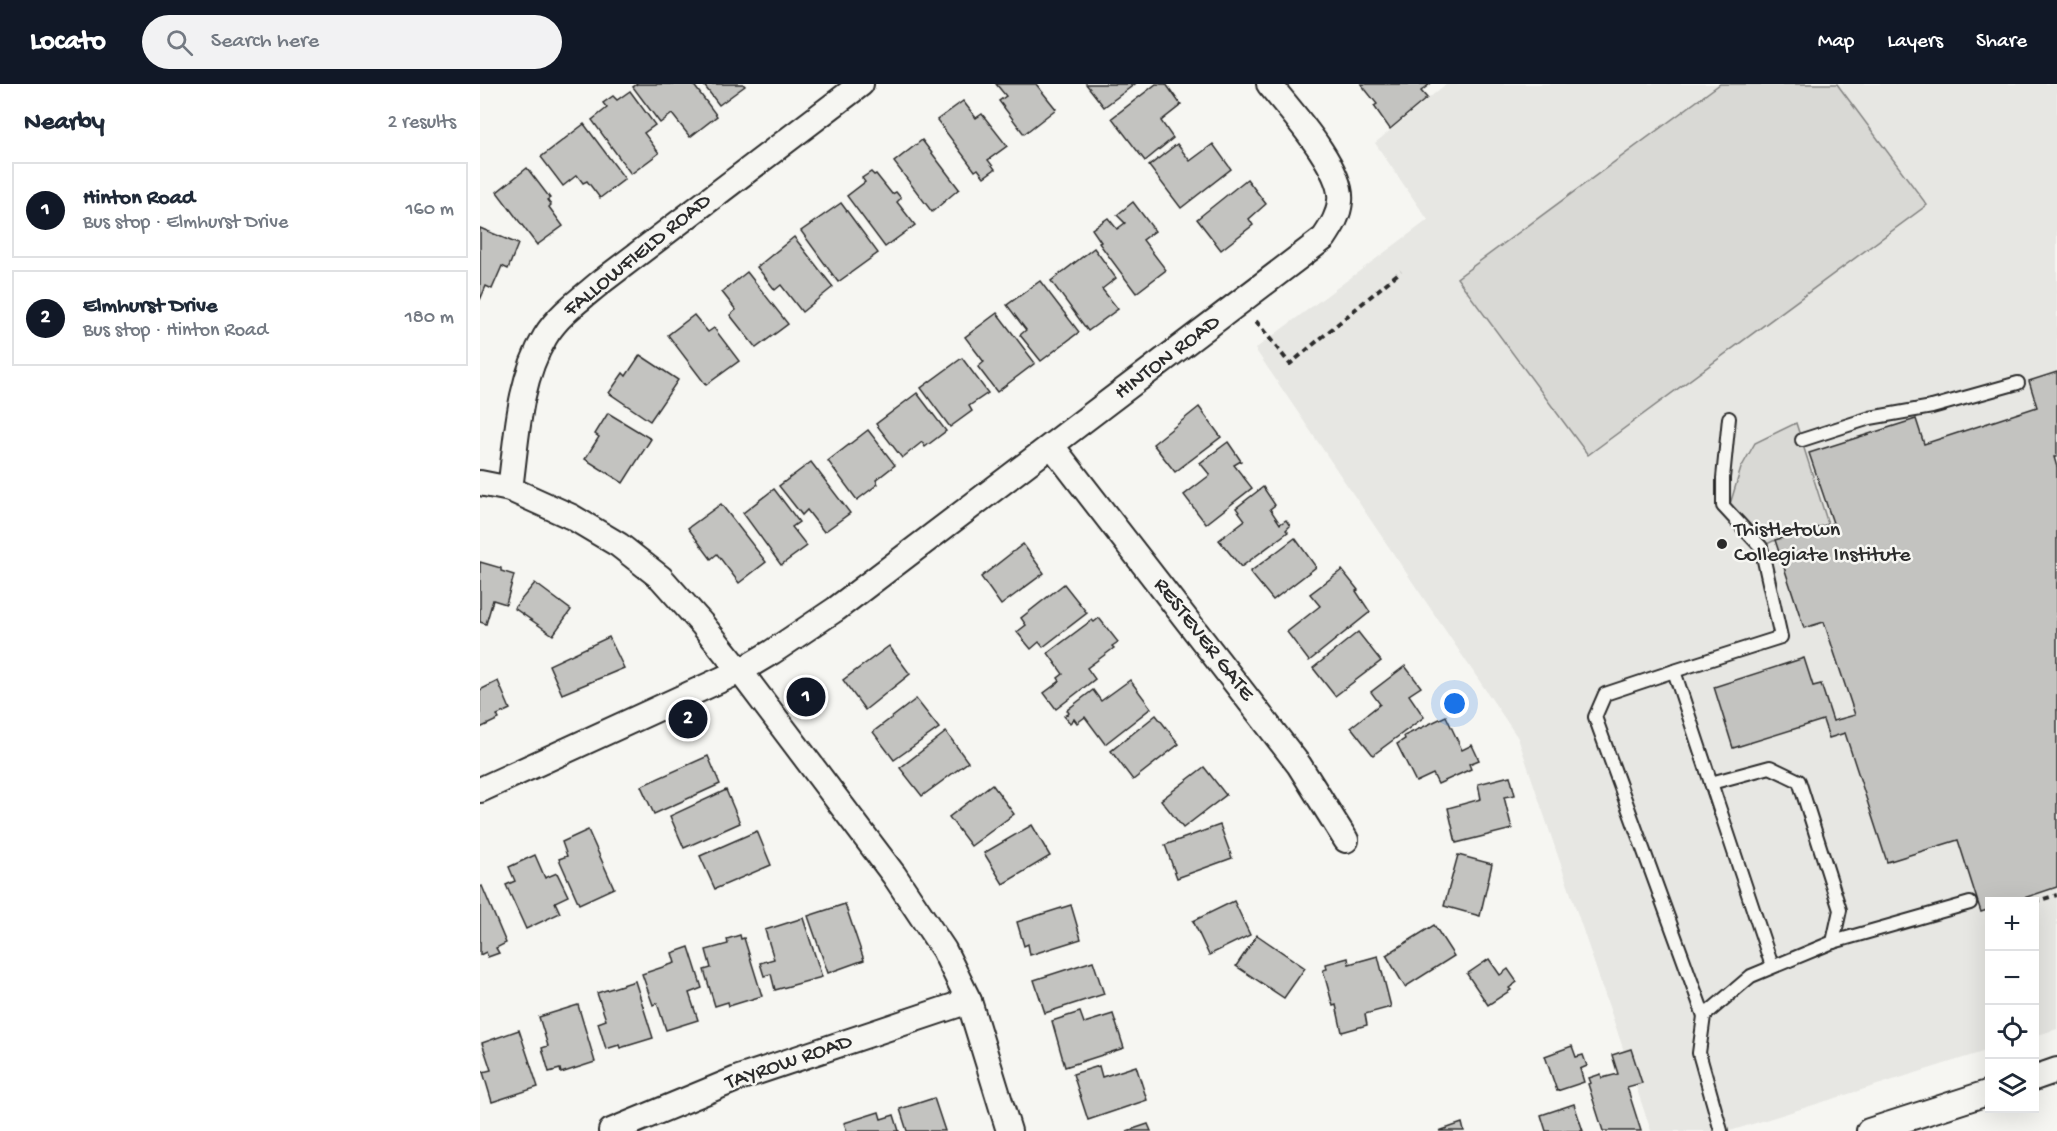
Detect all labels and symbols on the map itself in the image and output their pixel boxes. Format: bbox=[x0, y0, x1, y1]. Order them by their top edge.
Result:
street label: FALLOWFIELD ROAD bbox=[558, 188, 718, 324]
street label: HINTON ROAD bbox=[1110, 309, 1226, 406]
place label: Thistletown Collegiate Institute bbox=[1732, 518, 1911, 569]
marker: Thistletown Collegiate Institute bbox=[1715, 537, 1729, 551]
street label: RESTEVER GATE bbox=[1147, 573, 1260, 708]
pin: 1 bbox=[786, 674, 826, 720]
your location bbox=[1440, 689, 1469, 718]
pin: 2 bbox=[668, 696, 708, 742]
street label: TAYROW ROAD bbox=[720, 1029, 856, 1097]

